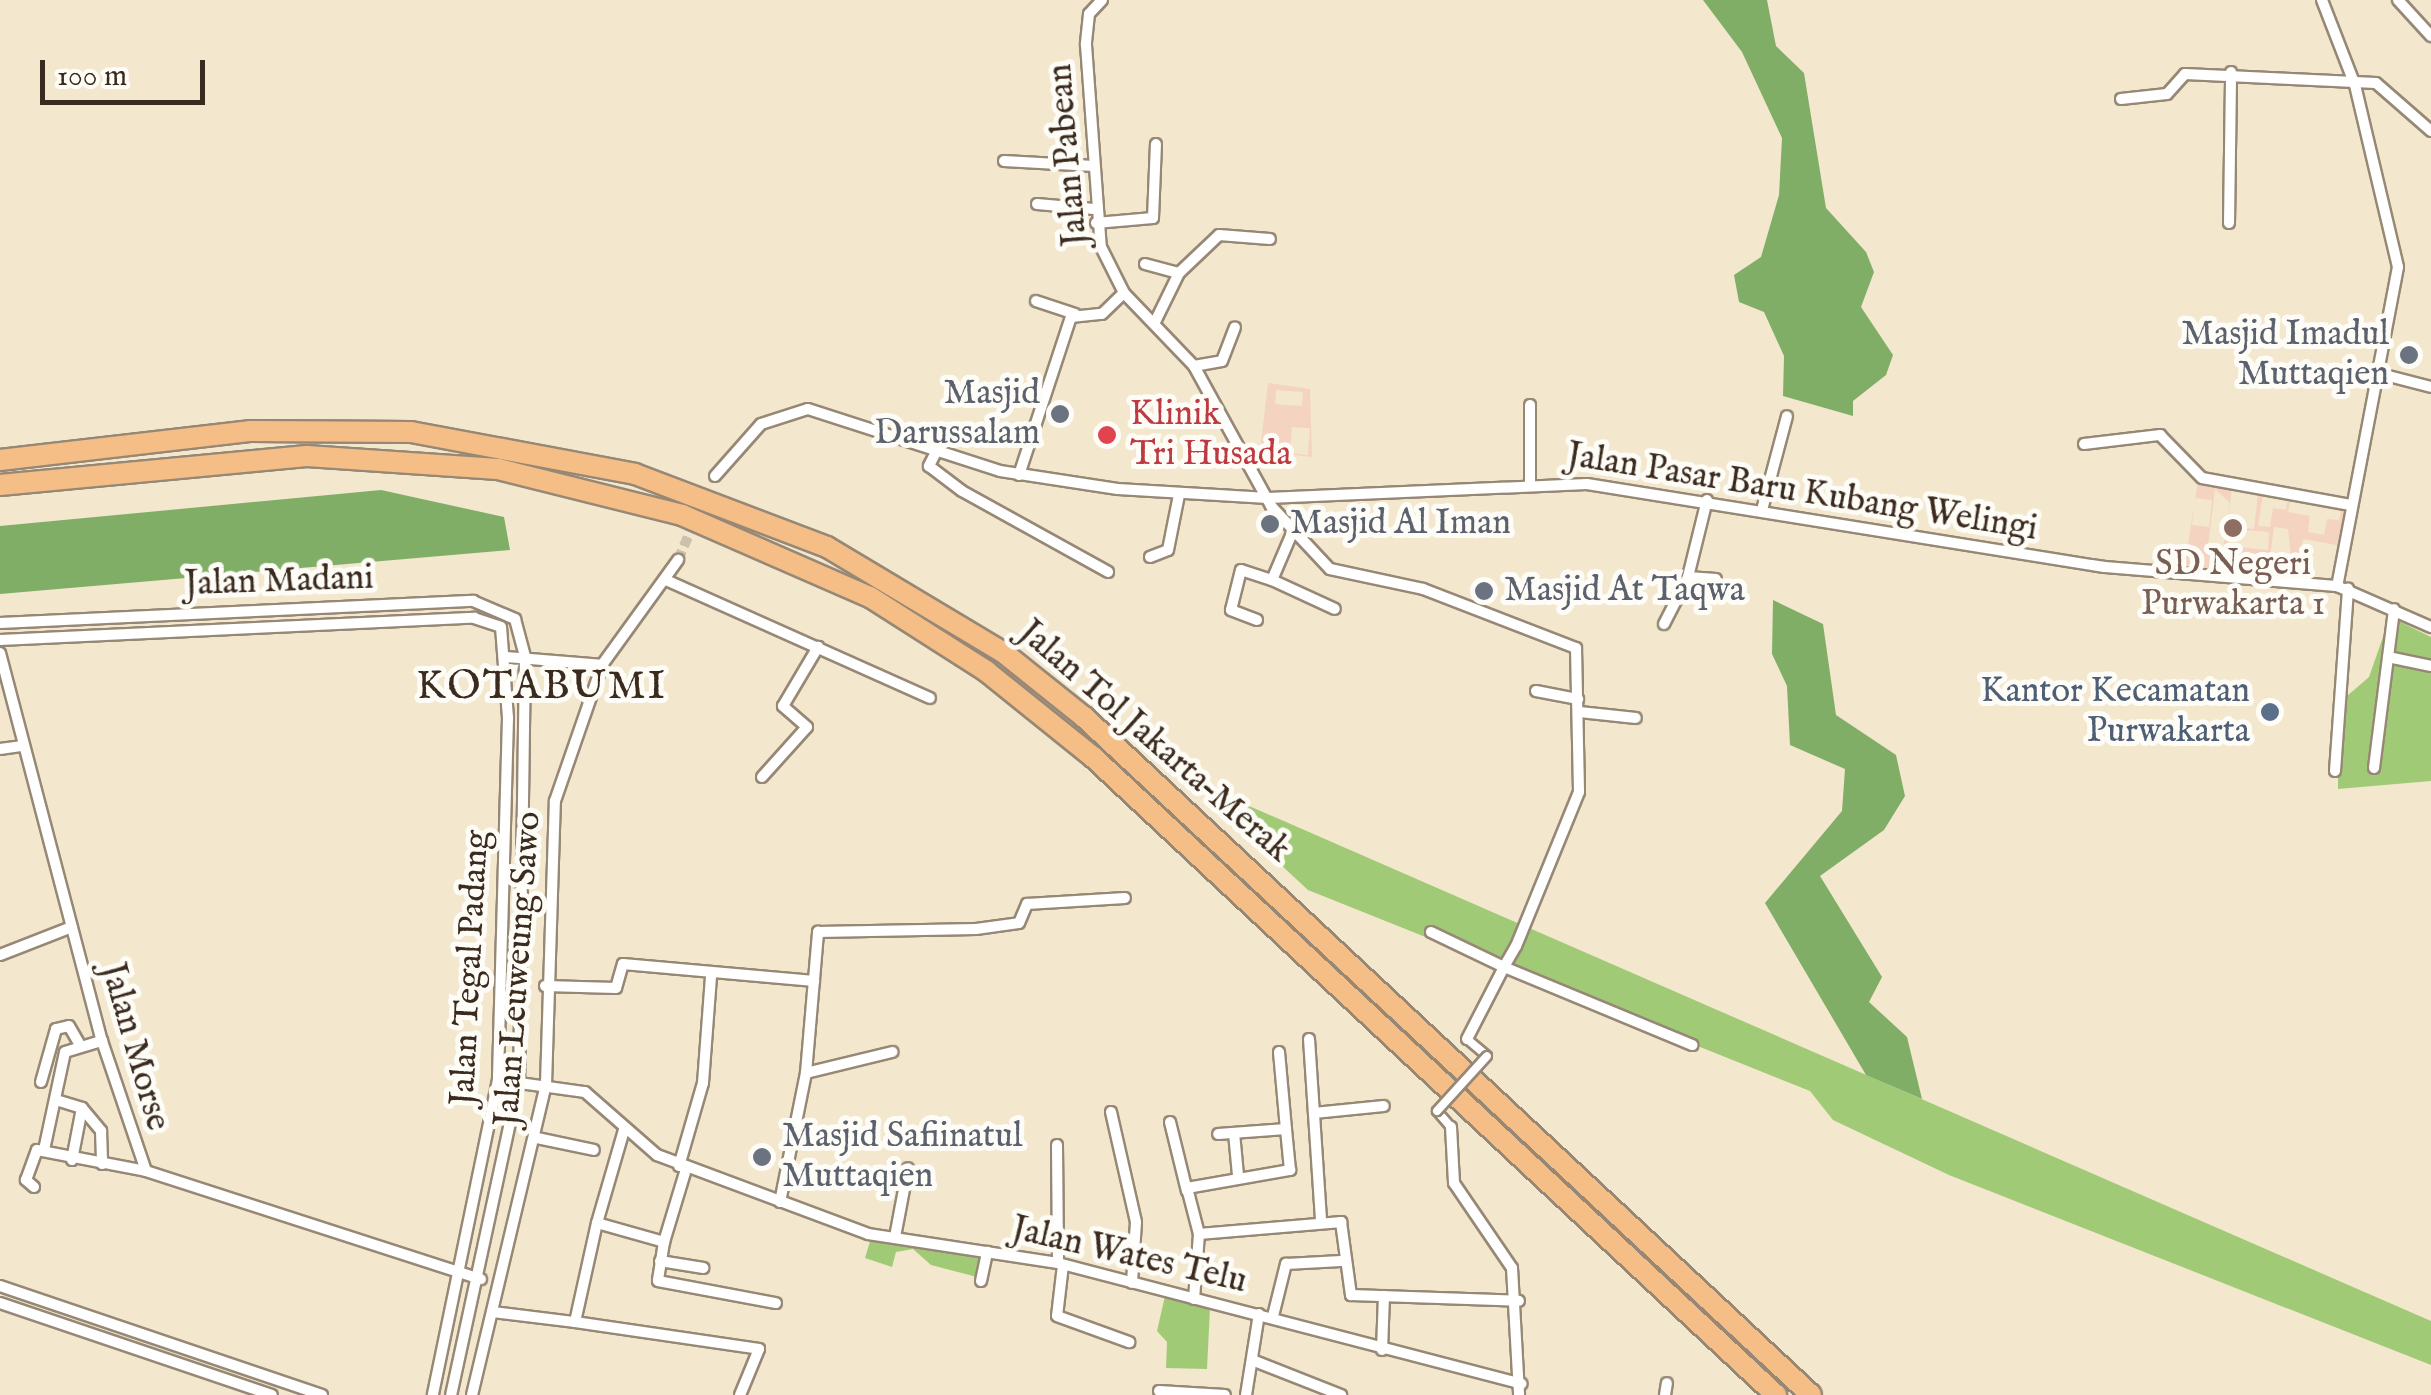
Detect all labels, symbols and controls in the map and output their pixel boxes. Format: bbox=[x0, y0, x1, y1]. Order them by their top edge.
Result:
scale bar bbox=[45, 40, 210, 102]
text: 100 m bbox=[57, 58, 127, 96]
street label: Jalan Pabean bbox=[1040, 62, 1098, 248]
place label: Masjid Imadul Muttaqien bbox=[2181, 314, 2389, 396]
marker: Masjid Imadul Muttaqien bbox=[2398, 344, 2420, 366]
place label: Masjid Darussalam bbox=[874, 373, 1040, 455]
place label: Klinik Tri Husada bbox=[1130, 394, 1292, 476]
marker: Masjid Darussalam bbox=[1049, 403, 1071, 425]
marker: Klinik Tri Husada bbox=[1094, 422, 1120, 448]
street label: Jalan Pasar Baru Kubang Welingi bbox=[1564, 435, 2040, 551]
place label: Masjid Al Iman bbox=[1290, 503, 1511, 545]
marker: Masjid Al Iman bbox=[1259, 513, 1281, 535]
marker: SD Negeri Purwakarta 1 bbox=[2222, 517, 2244, 539]
place label: SD Negeri Purwakarta 1 bbox=[2141, 544, 2325, 626]
street label: Jalan Madani bbox=[184, 558, 374, 606]
place label: Masjid At Taqwa bbox=[1504, 570, 1745, 612]
marker: Masjid At Taqwa bbox=[1473, 580, 1495, 602]
street label: Jalan Tol Jakarta–Merak bbox=[1009, 612, 1299, 872]
district label: KOTABUMI bbox=[417, 664, 667, 712]
place label: Kantor Kecamatan Purwakarta bbox=[1980, 671, 2250, 753]
marker: Kantor Kecamatan Purwakarta bbox=[2259, 701, 2281, 723]
street label: Jalan Leuweung Sawo bbox=[487, 810, 551, 1128]
street label: Jalan Tegal Padang bbox=[443, 829, 499, 1107]
street label: Jalan Morse bbox=[90, 959, 178, 1135]
place label: Masjid Safiinatul Muttaqien bbox=[782, 1116, 1023, 1198]
marker: Masjid Safiinatul Muttaqien bbox=[751, 1146, 773, 1168]
street label: Jalan Wates Telu bbox=[1007, 1209, 1251, 1303]

